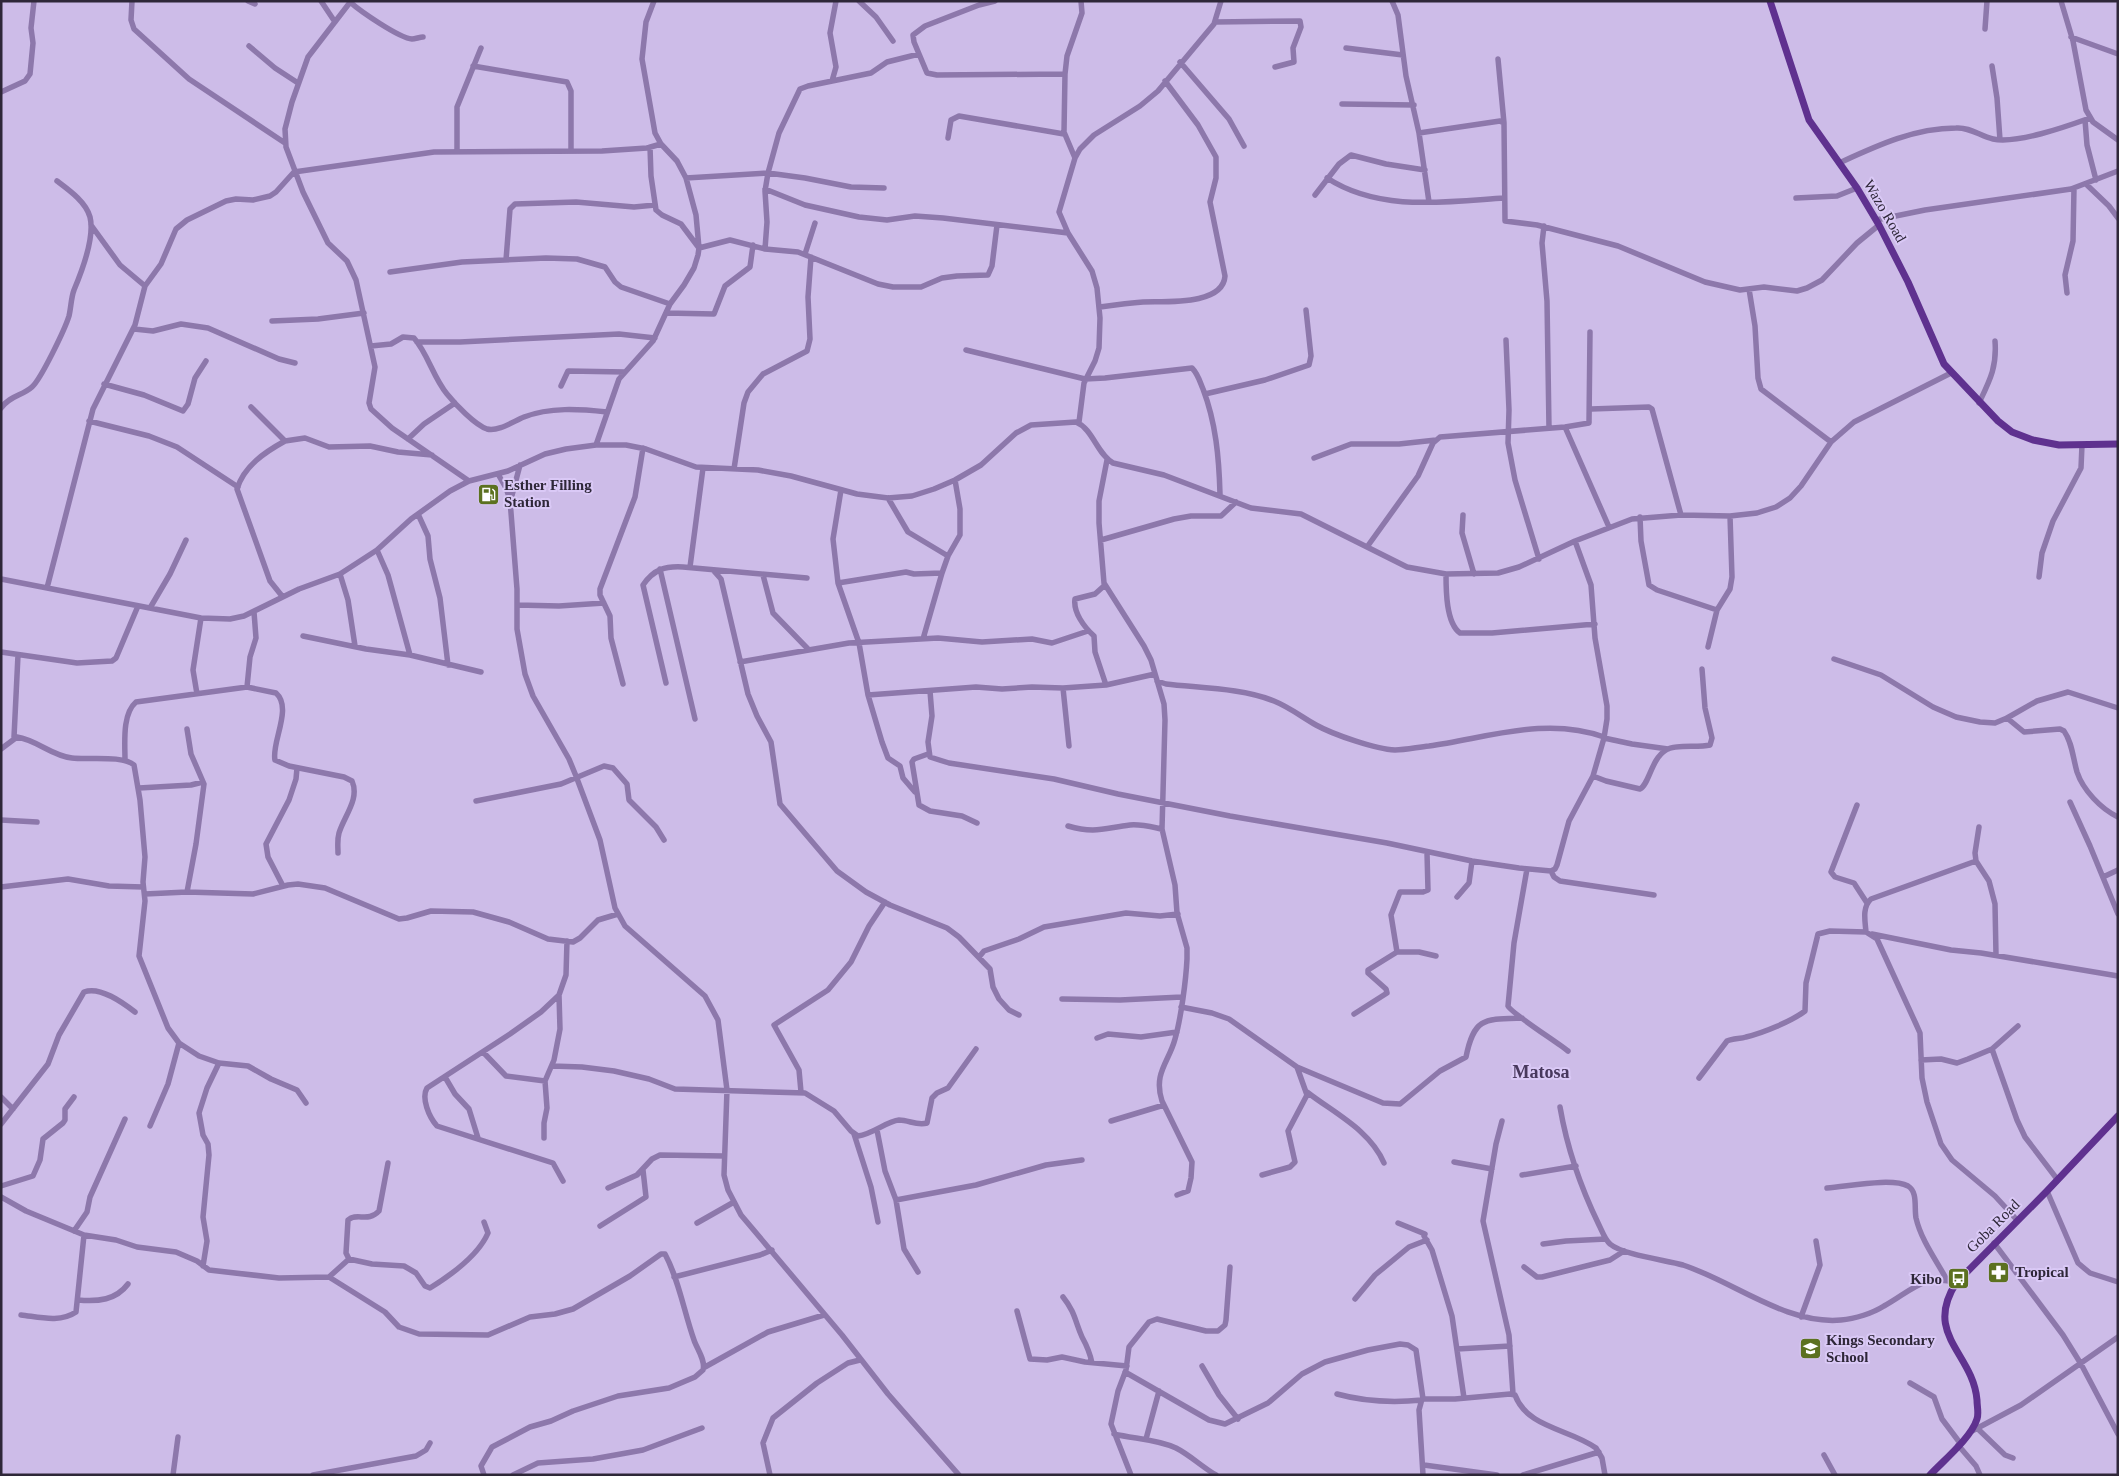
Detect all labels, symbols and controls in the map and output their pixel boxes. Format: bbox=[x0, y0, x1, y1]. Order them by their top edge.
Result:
street label: Wazo Road bbox=[1861, 177, 1909, 245]
place label: Esther Filling Station bbox=[504, 477, 592, 510]
fuel station icon: Esther Filling Station bbox=[476, 482, 500, 506]
district label: Matosa bbox=[1513, 1062, 1570, 1082]
street label: Goba Road bbox=[1963, 1196, 2023, 1256]
pharmacy icon: Tropical bbox=[1987, 1260, 2011, 1284]
place label: Tropical bbox=[2015, 1264, 2069, 1280]
bus stop icon: Kibo bbox=[1946, 1267, 1970, 1291]
place label: Kibo bbox=[1910, 1271, 1942, 1287]
place label: Kings Secondary School bbox=[1826, 1332, 1935, 1365]
school or university icon: Kings Secondary School bbox=[1798, 1337, 1822, 1361]

